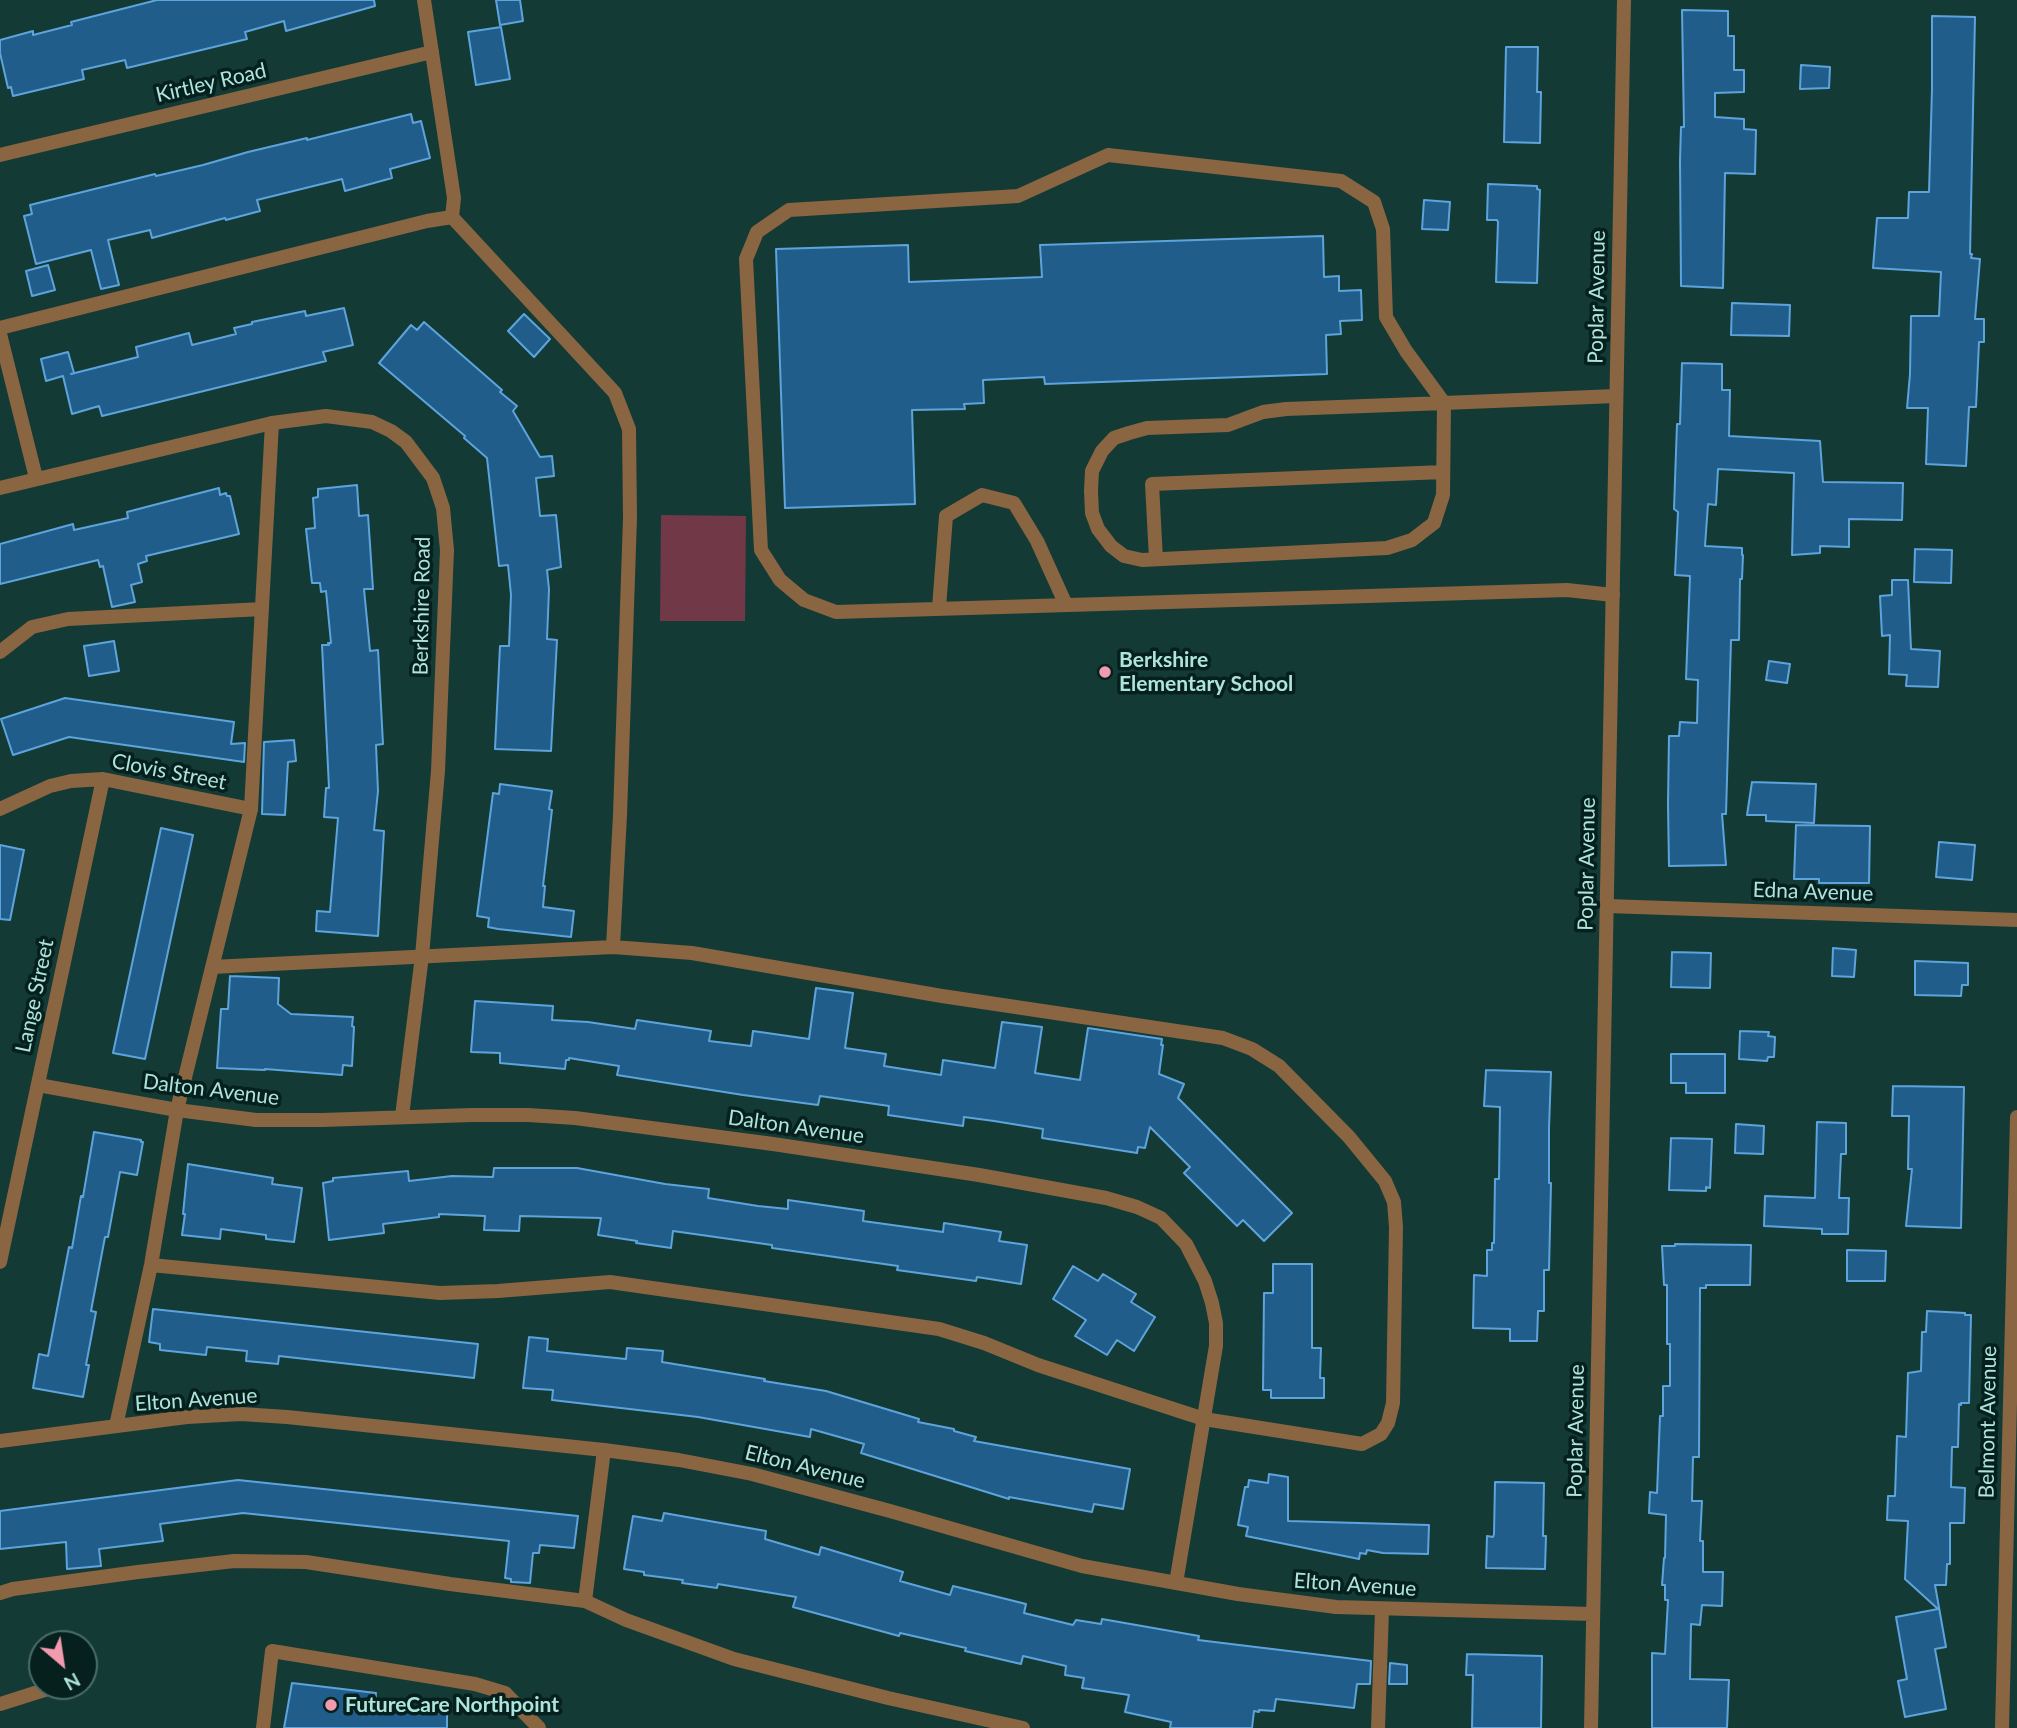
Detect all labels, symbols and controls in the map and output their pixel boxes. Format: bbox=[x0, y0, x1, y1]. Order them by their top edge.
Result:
street label: Kirtley Road bbox=[153, 58, 269, 108]
street label: Poplar Avenue bbox=[1583, 230, 1611, 364]
street label: Berkshire Road bbox=[408, 536, 436, 676]
place label: Berkshire Elementary School bbox=[1119, 647, 1293, 697]
marker: Berkshire Elementary School bbox=[1097, 664, 1113, 680]
street label: Clovis Street bbox=[110, 749, 228, 795]
street label: Poplar Avenue bbox=[1573, 797, 1601, 931]
street label: Edna Avenue bbox=[1752, 877, 1874, 907]
street label: Lange Street bbox=[11, 937, 59, 1055]
street label: Dalton Avenue bbox=[141, 1069, 281, 1111]
street label: Dalton Avenue bbox=[726, 1105, 866, 1149]
street label: Belmont Avenue bbox=[1974, 1345, 2002, 1499]
street label: Poplar Avenue bbox=[1562, 1364, 1590, 1498]
street label: Elton Avenue bbox=[134, 1383, 258, 1417]
street label: Elton Avenue bbox=[742, 1440, 868, 1494]
street label: Elton Avenue bbox=[1293, 1568, 1417, 1602]
north arrow bbox=[28, 1630, 98, 1700]
text: N bbox=[60, 1668, 84, 1696]
place label: FutureCare Northpoint bbox=[345, 1692, 559, 1718]
marker: FutureCare Northpoint bbox=[323, 1697, 339, 1713]

